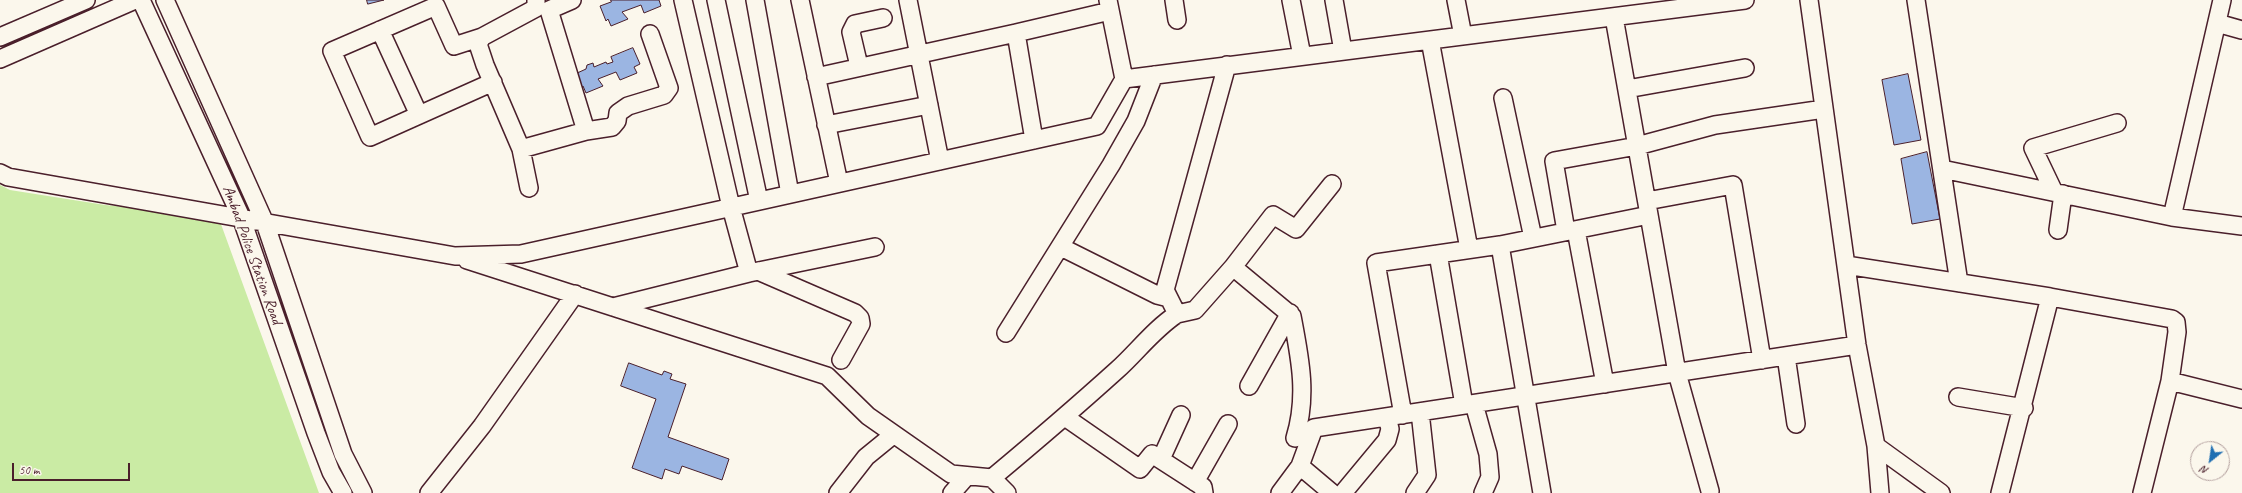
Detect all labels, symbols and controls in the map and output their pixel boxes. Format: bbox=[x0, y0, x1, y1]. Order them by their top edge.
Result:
street label: Ambad Police Station Road bbox=[218, 183, 286, 327]
north arrow bbox=[2190, 441, 2230, 481]
scale bar bbox=[14, 455, 132, 481]
text: 50 m bbox=[19, 462, 39, 478]
text: N bbox=[2198, 463, 2211, 478]

